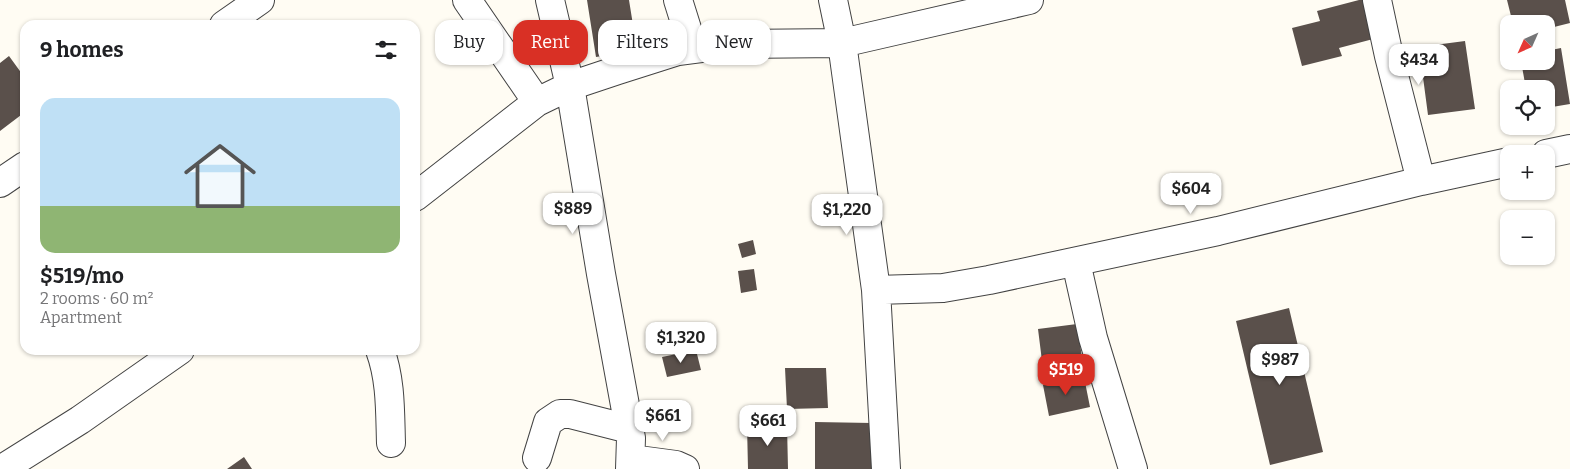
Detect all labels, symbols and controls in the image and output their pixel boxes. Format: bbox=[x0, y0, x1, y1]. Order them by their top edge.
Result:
north arrow bbox=[1500, 15, 1555, 70]
map controls bbox=[1500, 15, 1555, 265]
chip: Buy bbox=[435, 20, 503, 65]
chip: Rent bbox=[513, 20, 588, 65]
chip: Filters bbox=[598, 20, 687, 65]
chip: New bbox=[697, 20, 771, 65]
icon: filters bbox=[372, 36, 400, 64]
text: 9 homes bbox=[40, 37, 124, 63]
pin: $434 bbox=[1389, 44, 1449, 86]
text: $434 bbox=[1400, 50, 1438, 69]
button: locate bbox=[1500, 80, 1555, 135]
icon: home bbox=[175, 131, 265, 221]
button: + bbox=[1500, 145, 1555, 200]
pin: $604 bbox=[1161, 172, 1221, 215]
text: $604 bbox=[1171, 179, 1211, 198]
pin: $889 bbox=[543, 192, 603, 235]
pin: $1,220 bbox=[806, 194, 888, 236]
text: $889 bbox=[554, 199, 592, 218]
text: $1,220 bbox=[823, 200, 871, 219]
button: − bbox=[1500, 210, 1555, 265]
text: $519/mo bbox=[40, 263, 124, 289]
text: 2 rooms · 60 m² bbox=[40, 289, 153, 308]
text: Apartment bbox=[40, 308, 122, 327]
pin: $1,320 bbox=[640, 322, 722, 364]
text: $1,320 bbox=[657, 328, 705, 347]
pin: $987 bbox=[1250, 344, 1310, 386]
text: $987 bbox=[1261, 350, 1299, 369]
pin: $519 bbox=[1036, 354, 1096, 396]
text: $519 bbox=[1049, 360, 1083, 379]
pin: $661 bbox=[633, 400, 693, 442]
pin: $661 bbox=[738, 404, 798, 447]
text: $661 bbox=[645, 406, 681, 425]
text: $661 bbox=[750, 411, 786, 430]

